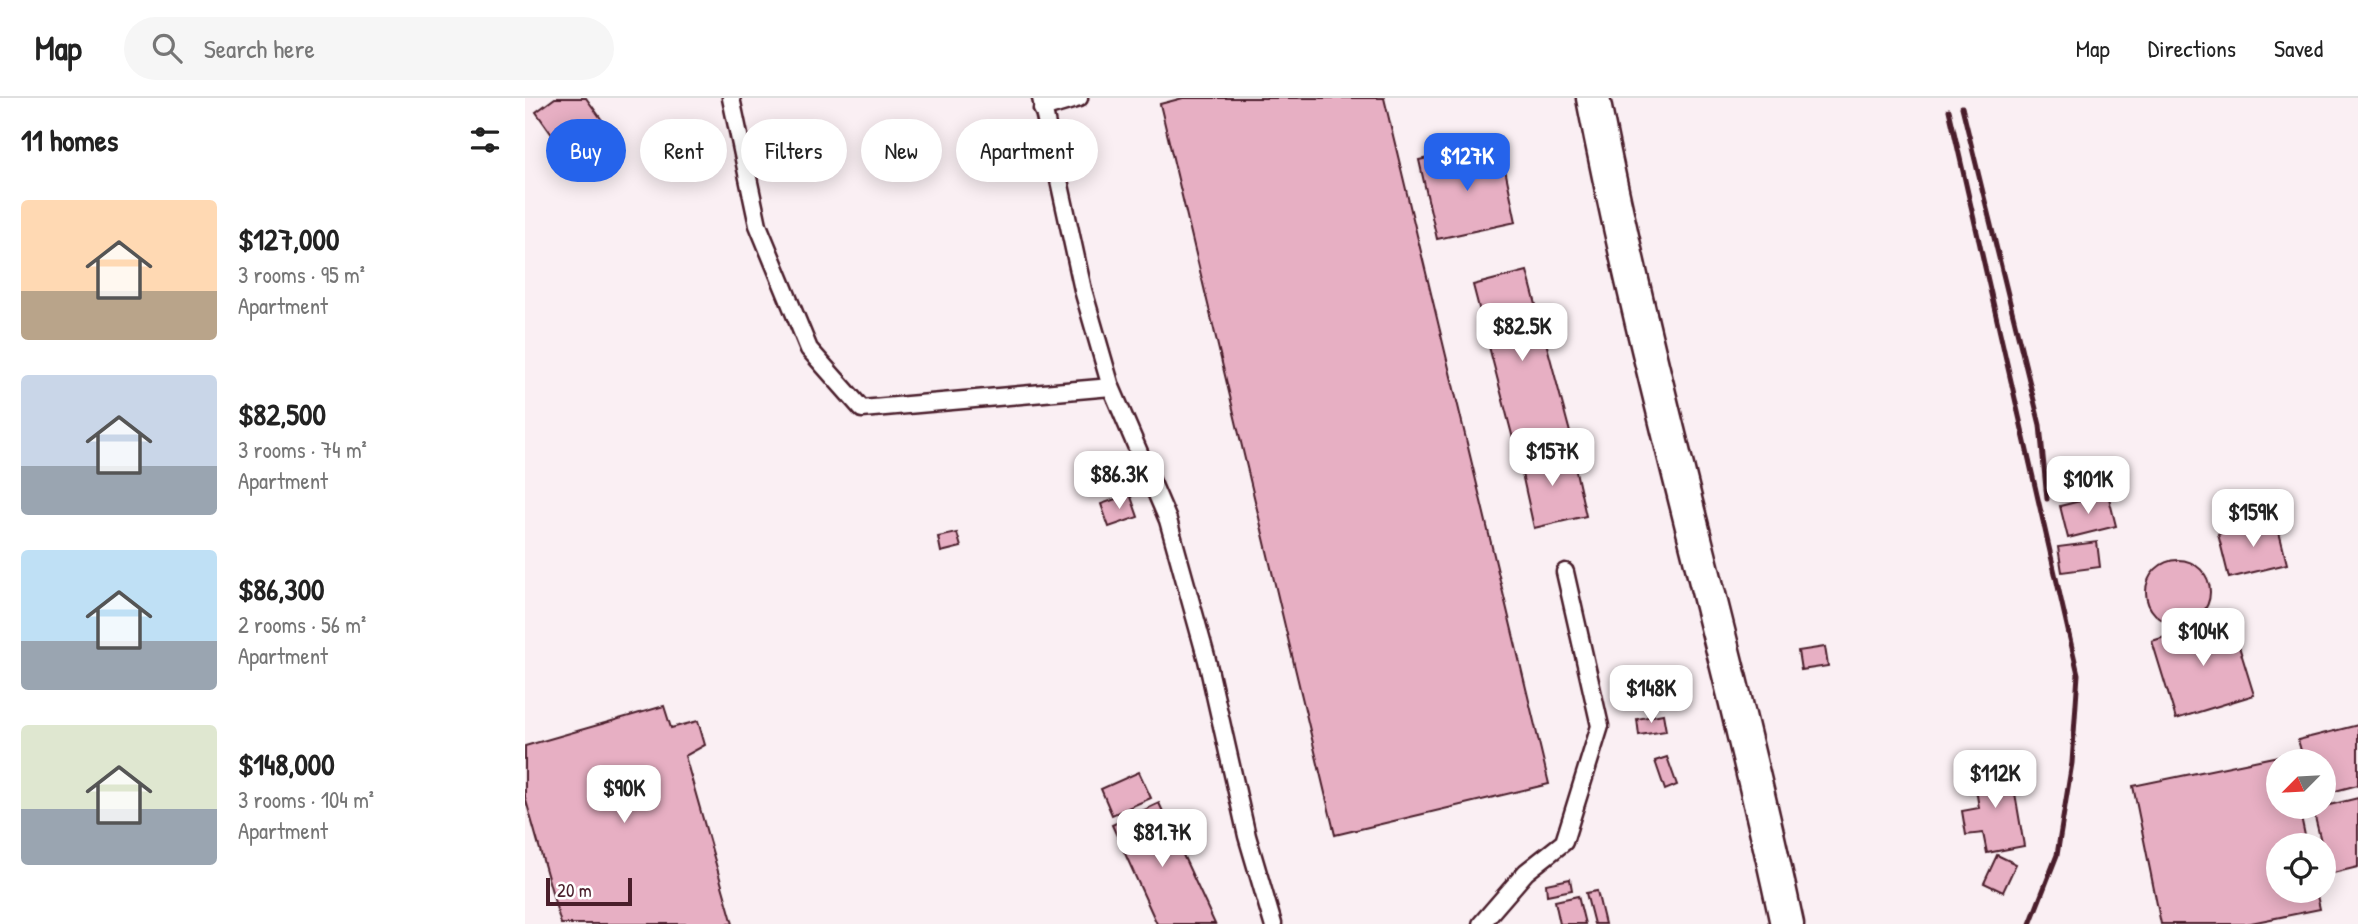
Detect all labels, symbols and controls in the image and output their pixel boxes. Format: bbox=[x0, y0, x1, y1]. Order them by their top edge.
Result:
search box bbox=[124, 17, 614, 80]
text: Map bbox=[35, 26, 82, 70]
icon: search bbox=[148, 29, 186, 67]
text: Search here bbox=[204, 31, 315, 66]
text: Map bbox=[2076, 32, 2110, 64]
text: Directions bbox=[2148, 32, 2236, 64]
text: Saved bbox=[2274, 32, 2323, 64]
chip: Buy bbox=[546, 119, 626, 182]
chip: Rent bbox=[640, 119, 727, 182]
chip: Filters bbox=[741, 119, 847, 182]
chip: New bbox=[861, 119, 942, 182]
chip: Apartment bbox=[956, 119, 1098, 182]
text: 11 homes bbox=[21, 120, 118, 160]
icon: filters bbox=[466, 121, 504, 159]
pin: $127K bbox=[1418, 134, 1516, 193]
text: $127K bbox=[1440, 140, 1494, 171]
text: $127,000 bbox=[238, 219, 339, 259]
icon: home bbox=[77, 228, 161, 312]
text: 3 rooms · 95 m² bbox=[238, 259, 365, 290]
text: Apartment bbox=[238, 290, 328, 321]
pin: $82.5K bbox=[1465, 303, 1579, 363]
text: $82.5K bbox=[1492, 310, 1552, 341]
text: $82,500 bbox=[238, 394, 326, 434]
icon: home bbox=[77, 403, 161, 487]
pin: $157K bbox=[1503, 428, 1601, 488]
text: 3 rooms · 74 m² bbox=[238, 434, 367, 465]
text: $157K bbox=[1525, 435, 1579, 466]
pin: $86.3K bbox=[1062, 452, 1176, 511]
pin: $101K bbox=[2039, 456, 2137, 516]
text: $86.3K bbox=[1090, 458, 1148, 489]
text: $101K bbox=[2063, 463, 2113, 494]
text: Apartment bbox=[238, 465, 328, 496]
pin: $159K bbox=[2204, 490, 2302, 549]
text: $159K bbox=[2228, 496, 2278, 527]
text: $86,300 bbox=[238, 569, 325, 609]
icon: home bbox=[77, 578, 161, 662]
pin: $104K bbox=[2154, 608, 2252, 668]
text: 2 rooms · 56 m² bbox=[238, 609, 366, 640]
text: $104K bbox=[2178, 615, 2228, 646]
text: Apartment bbox=[238, 640, 328, 671]
pin: $148K bbox=[1602, 666, 1700, 725]
text: $148K bbox=[1626, 672, 1676, 703]
text: $148,000 bbox=[238, 744, 335, 784]
north arrow bbox=[2266, 749, 2336, 819]
map controls bbox=[2266, 749, 2336, 903]
pin: $112K bbox=[1946, 750, 2044, 810]
icon: home bbox=[77, 753, 161, 837]
text: $112K bbox=[1969, 757, 2021, 788]
pin: $90K bbox=[583, 766, 665, 825]
text: $90K bbox=[603, 772, 645, 803]
text: 3 rooms · 104 m² bbox=[238, 784, 374, 815]
pin: $81.7K bbox=[1105, 810, 1219, 869]
text: Apartment bbox=[238, 815, 328, 846]
text: $81.7K bbox=[1133, 816, 1191, 847]
button: locate bbox=[2266, 833, 2336, 903]
scale bar bbox=[546, 875, 632, 907]
text: 20 m bbox=[557, 877, 592, 903]

